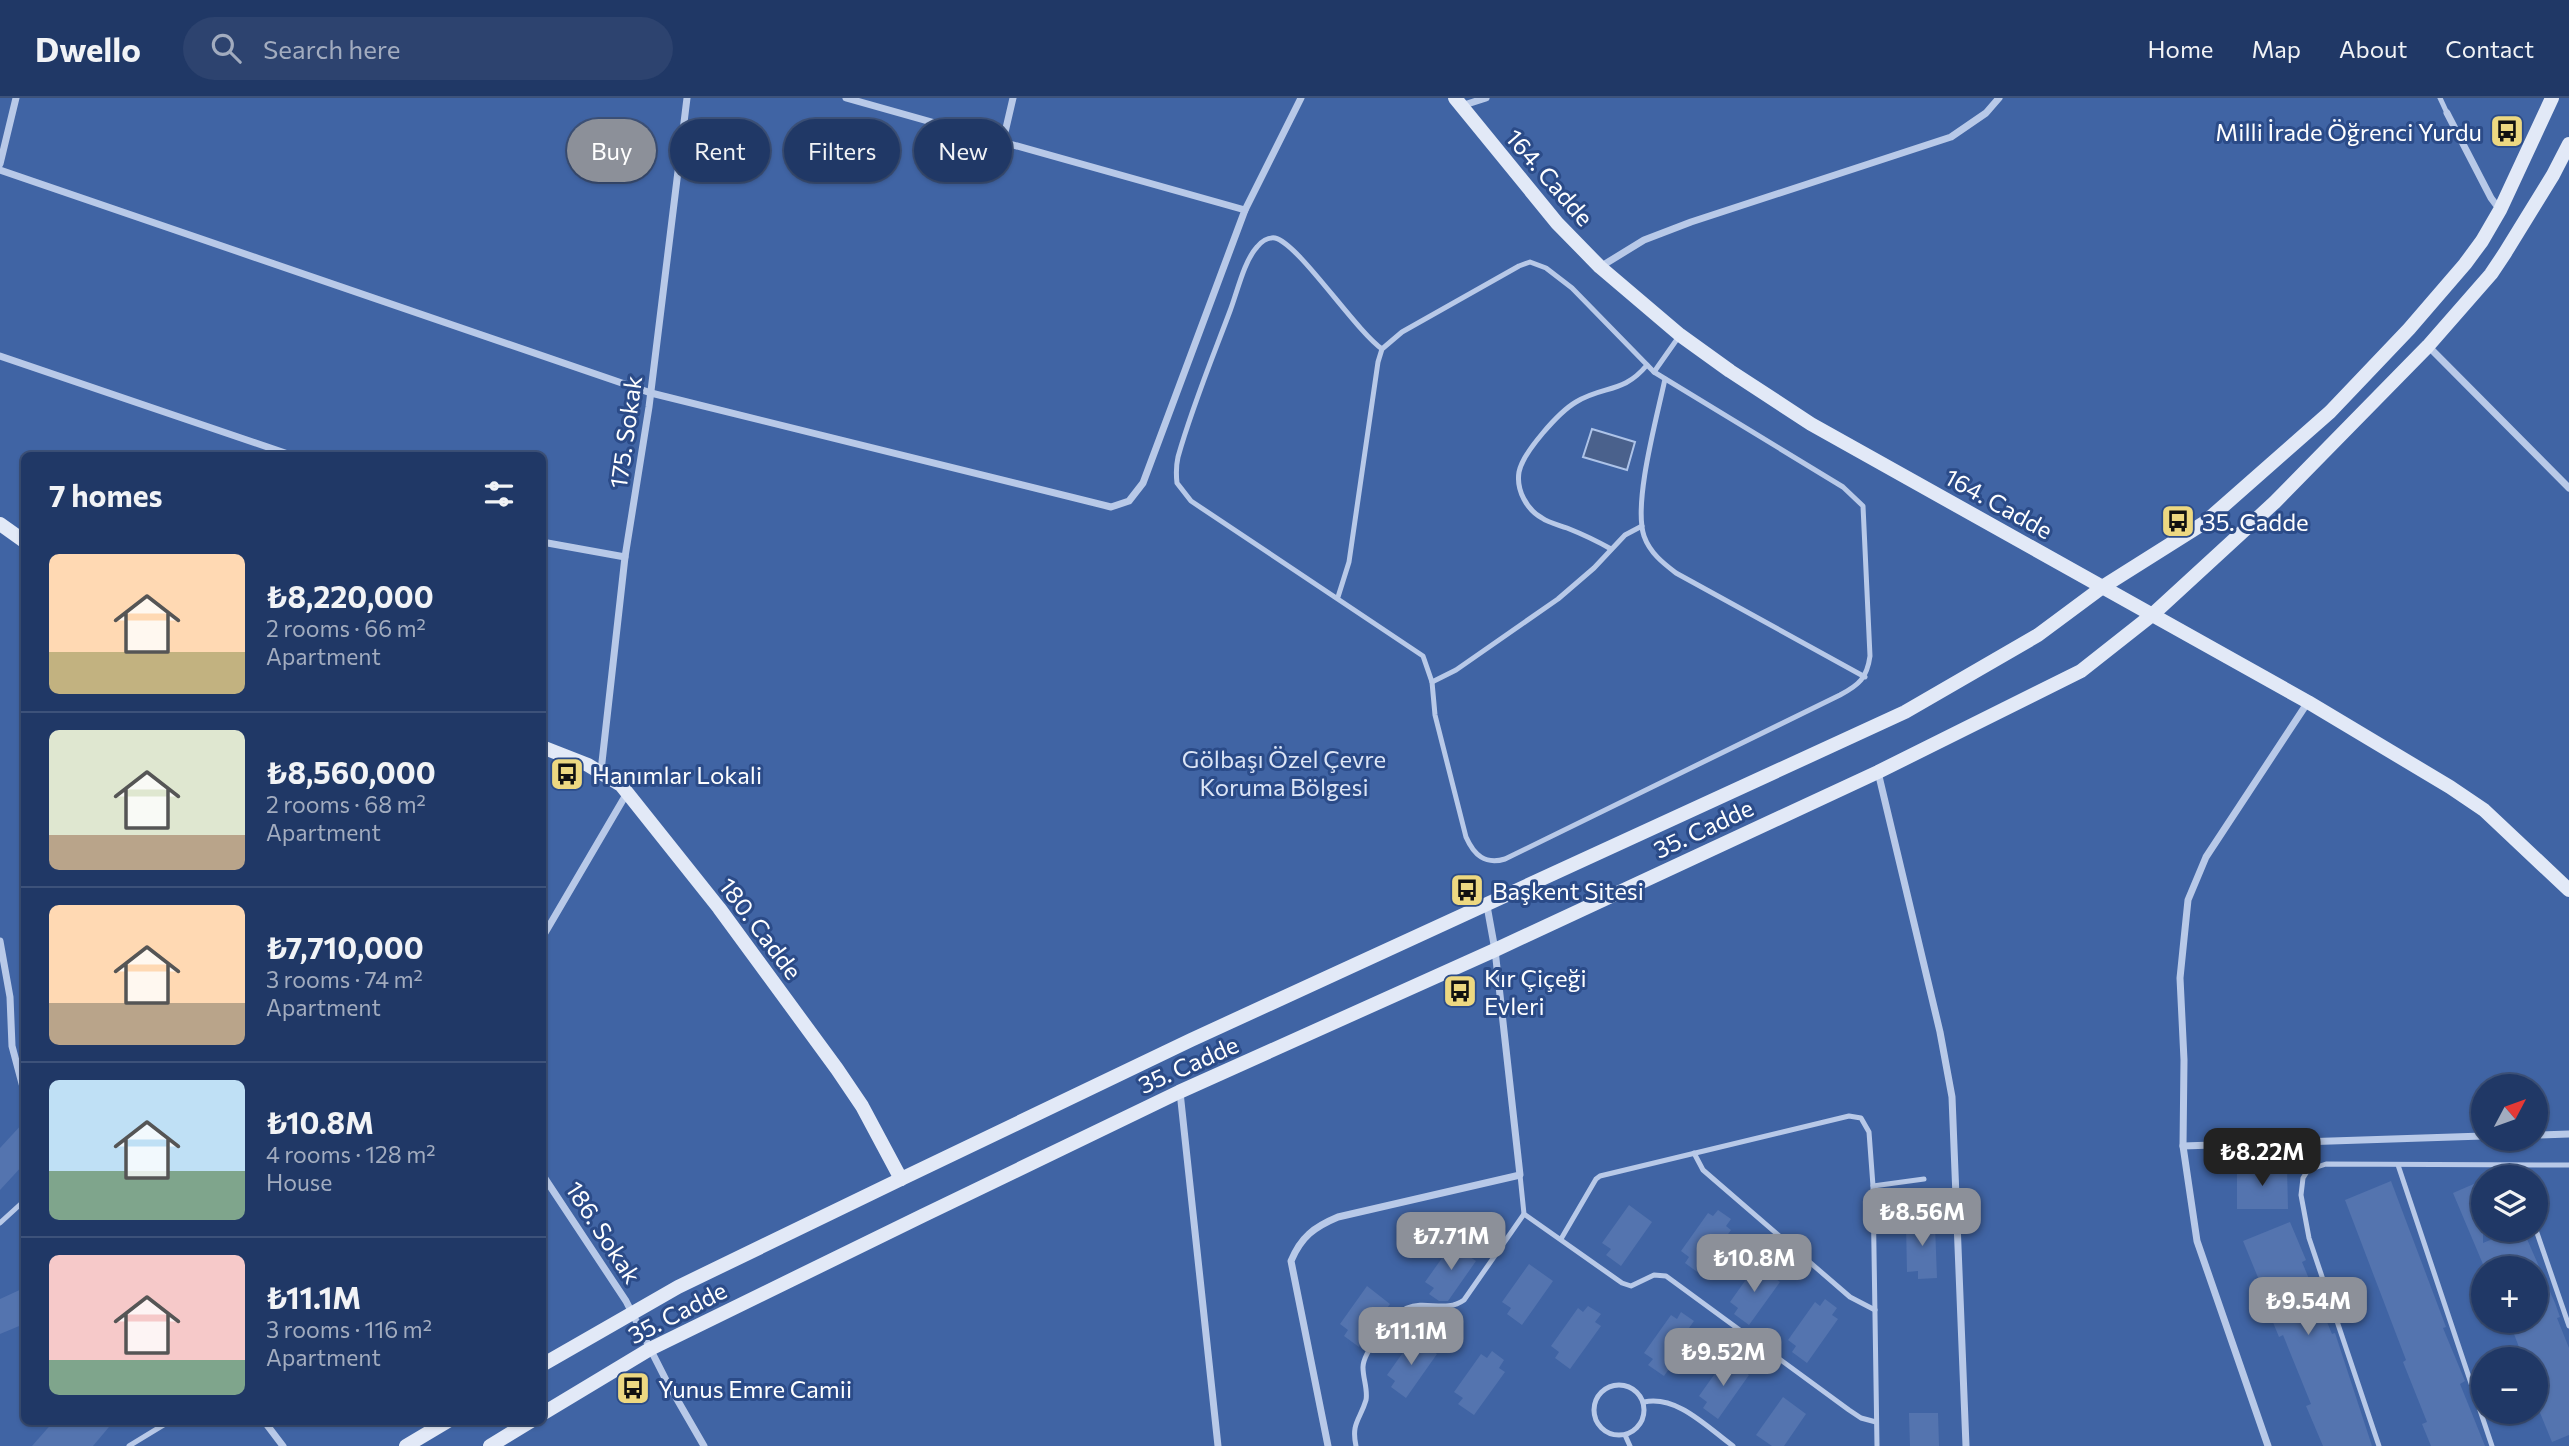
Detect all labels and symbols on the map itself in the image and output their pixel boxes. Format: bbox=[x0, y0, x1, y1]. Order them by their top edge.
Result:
bus stop icon: Milli İrade Öğrenci Yurdu bbox=[2488, 112, 2526, 150]
place label: Milli İrade Öğrenci Yurdu bbox=[2215, 117, 2482, 146]
street label: 164. Cadde bbox=[1500, 123, 1600, 231]
street label: 175. Sokak bbox=[603, 374, 647, 490]
street label: 164. Cadde bbox=[1940, 462, 2058, 544]
bus stop icon: 35. Cadde bbox=[2159, 502, 2197, 540]
place label: 35. Cadde bbox=[2202, 507, 2309, 536]
park label: Gölbaşı Özel Çevre Koruma Bölgesi bbox=[1182, 744, 1386, 801]
bus stop icon: Hanımlar Lokali bbox=[548, 755, 586, 793]
place label: Hanımlar Lokali bbox=[592, 760, 762, 789]
street label: 35. Cadde bbox=[1649, 792, 1757, 864]
street label: 180. Cadde bbox=[713, 871, 809, 985]
bus stop icon: Başkent Sitesi bbox=[1448, 871, 1486, 909]
place label: Başkent Sitesi bbox=[1492, 876, 1644, 905]
place label: Kır Çiçeği Evleri bbox=[1484, 963, 1587, 1020]
bus stop icon: Kır Çiçeği Evleri bbox=[1441, 972, 1479, 1010]
street label: 35. Cadde bbox=[1133, 1029, 1243, 1099]
north arrow bbox=[2471, 1074, 2548, 1152]
pin: ₺8.22M bbox=[2205, 1128, 2319, 1188]
street label: 186. Sokak bbox=[560, 1175, 648, 1289]
pin: ₺8.56M bbox=[1865, 1188, 1979, 1248]
pin: ₺7.71M bbox=[1394, 1212, 1508, 1272]
pin: ₺10.8M bbox=[1697, 1234, 1811, 1294]
street label: 35. Cadde bbox=[623, 1275, 731, 1349]
pin: ₺9.54M bbox=[2251, 1278, 2365, 1337]
pin: ₺11.1M bbox=[1354, 1308, 1468, 1367]
pin: ₺9.52M bbox=[1666, 1328, 1780, 1388]
bus stop icon: Yunus Emre Camii bbox=[614, 1369, 652, 1407]
place label: Yunus Emre Camii bbox=[658, 1374, 852, 1403]

